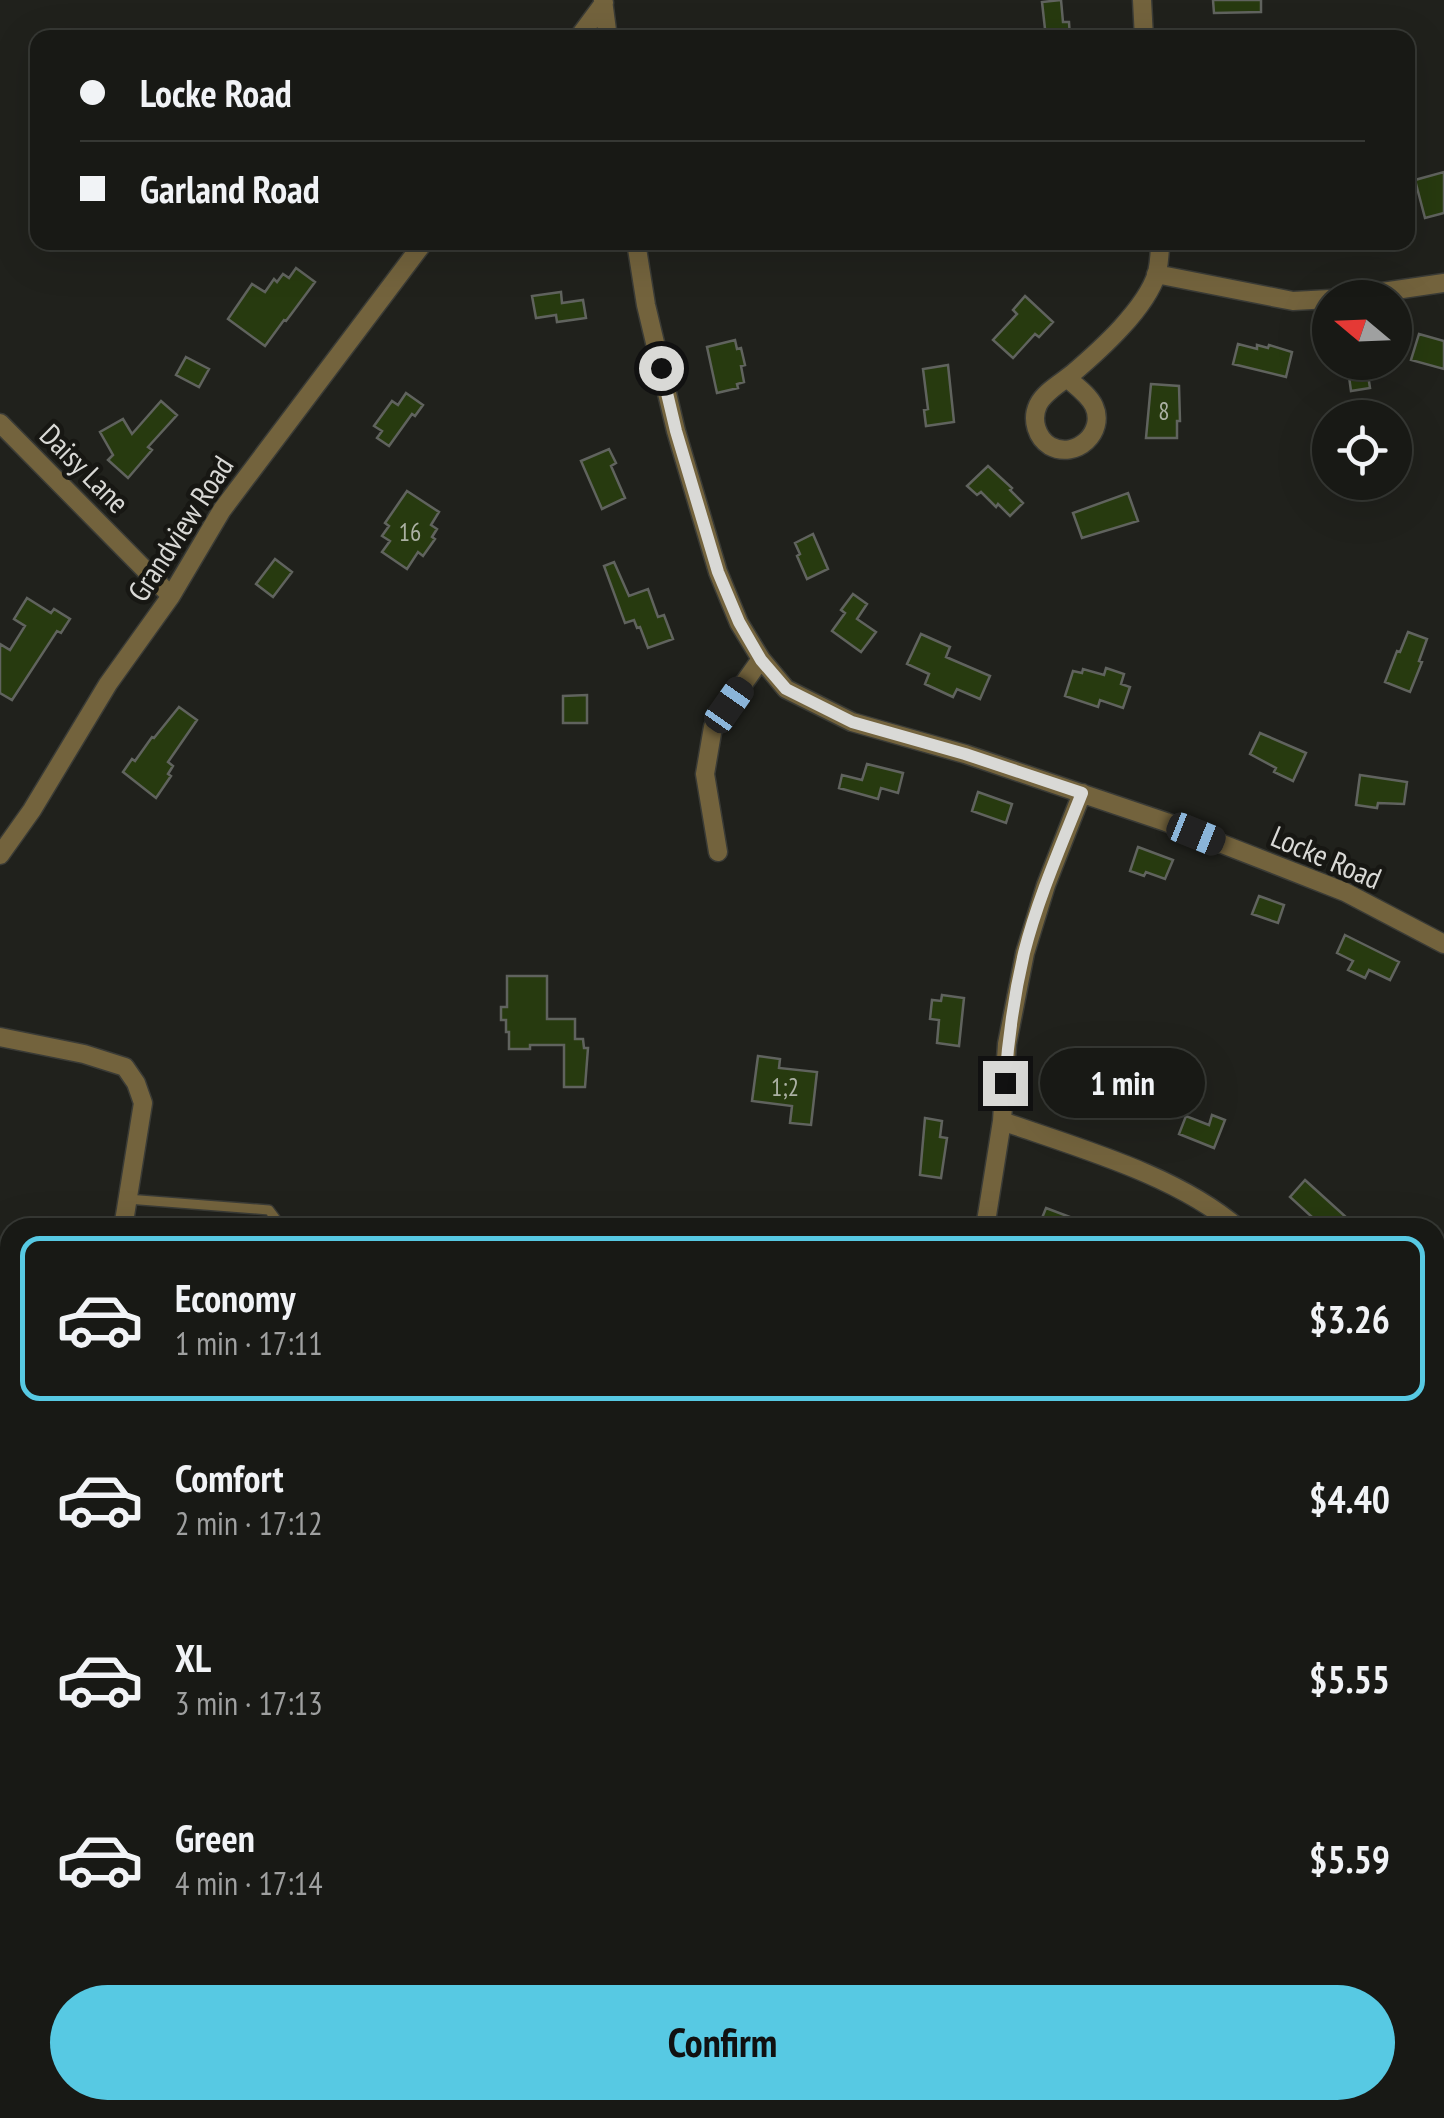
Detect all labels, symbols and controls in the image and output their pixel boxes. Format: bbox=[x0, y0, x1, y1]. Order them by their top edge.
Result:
text: Locke Road bbox=[140, 68, 292, 117]
text: Garland Road bbox=[140, 164, 320, 213]
north arrow bbox=[1312, 280, 1412, 380]
map controls bbox=[1312, 280, 1412, 500]
route start bbox=[639, 346, 684, 391]
house number: 8 bbox=[1158, 395, 1170, 427]
button: locate bbox=[1312, 400, 1412, 500]
street label: Daisy Lane bbox=[32, 415, 138, 521]
street label: Grandview Road bbox=[118, 448, 241, 608]
house number: 16 bbox=[399, 516, 421, 548]
car bbox=[700, 672, 758, 738]
car bbox=[1163, 809, 1229, 859]
street label: Locke Road bbox=[1266, 816, 1388, 897]
callout: 1 min bbox=[1040, 1048, 1205, 1118]
route end bbox=[983, 1061, 1028, 1106]
text: 1 min bbox=[1090, 1062, 1155, 1104]
house number: 1;2 bbox=[771, 1071, 799, 1103]
text: Economy bbox=[175, 1273, 295, 1322]
icon: car bbox=[55, 1274, 145, 1364]
text: $3.26 bbox=[1309, 1294, 1390, 1343]
text: 1 min · 17:11 bbox=[175, 1322, 323, 1364]
text: Comfort bbox=[175, 1453, 284, 1502]
icon: car bbox=[55, 1454, 145, 1544]
text: $4.40 bbox=[1309, 1474, 1390, 1523]
text: 2 min · 17:12 bbox=[175, 1502, 323, 1544]
text: XL bbox=[175, 1633, 211, 1682]
icon: car bbox=[55, 1634, 145, 1724]
text: $5.55 bbox=[1309, 1654, 1390, 1703]
text: 3 min · 17:13 bbox=[175, 1682, 323, 1724]
text: Green bbox=[175, 1813, 255, 1862]
icon: car bbox=[55, 1814, 145, 1904]
text: $5.59 bbox=[1309, 1834, 1390, 1883]
text: 4 min · 17:14 bbox=[175, 1862, 323, 1904]
button: Confirm bbox=[50, 1985, 1395, 2100]

